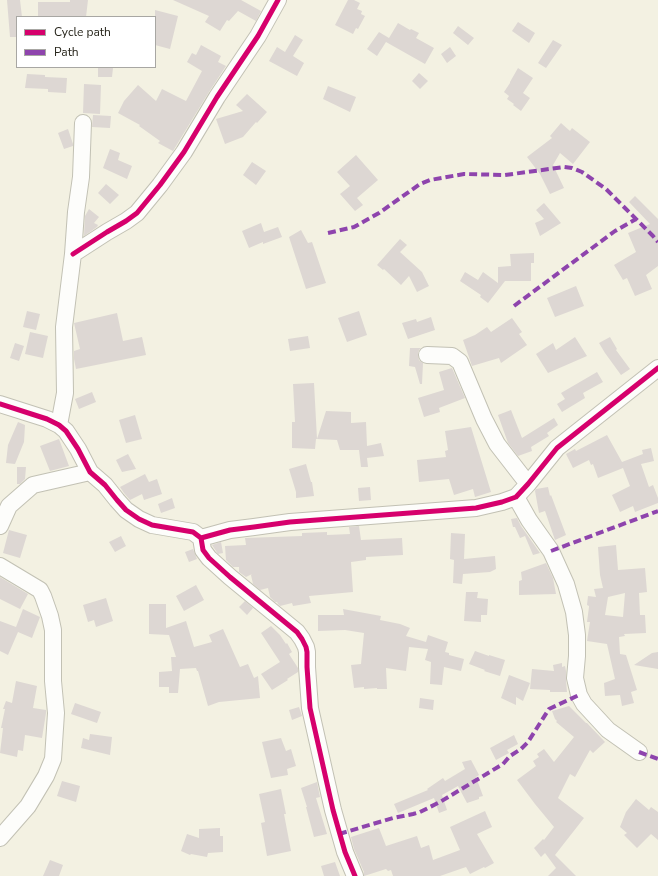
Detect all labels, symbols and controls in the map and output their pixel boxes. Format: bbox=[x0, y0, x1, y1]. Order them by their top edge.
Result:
legend bbox=[16, 16, 156, 68]
text: Cycle path bbox=[54, 24, 111, 40]
text: Path bbox=[54, 44, 79, 60]

